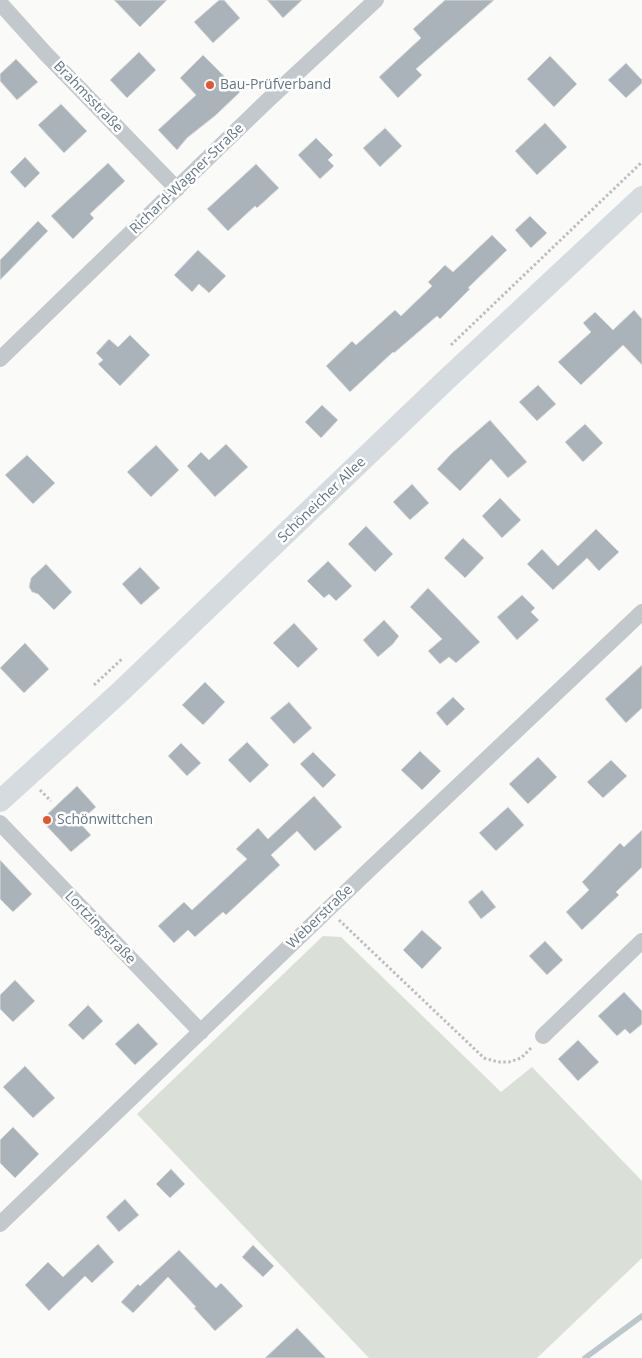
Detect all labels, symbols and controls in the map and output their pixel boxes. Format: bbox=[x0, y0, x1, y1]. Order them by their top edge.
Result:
street label: Brahmsstraße bbox=[50, 58, 126, 136]
place label: Bau-Prüfverband bbox=[220, 77, 331, 93]
marker: Bau-Prüfverband bbox=[204, 79, 216, 91]
street label: Richard-Wagner-Straße bbox=[127, 120, 247, 238]
street label: Schöneicher Allee bbox=[275, 454, 369, 546]
place label: Schönwittchen bbox=[57, 812, 153, 828]
marker: Schönwittchen bbox=[41, 814, 53, 826]
street label: Weberstraße bbox=[284, 882, 356, 952]
street label: Lortzingstraße bbox=[61, 888, 139, 968]

